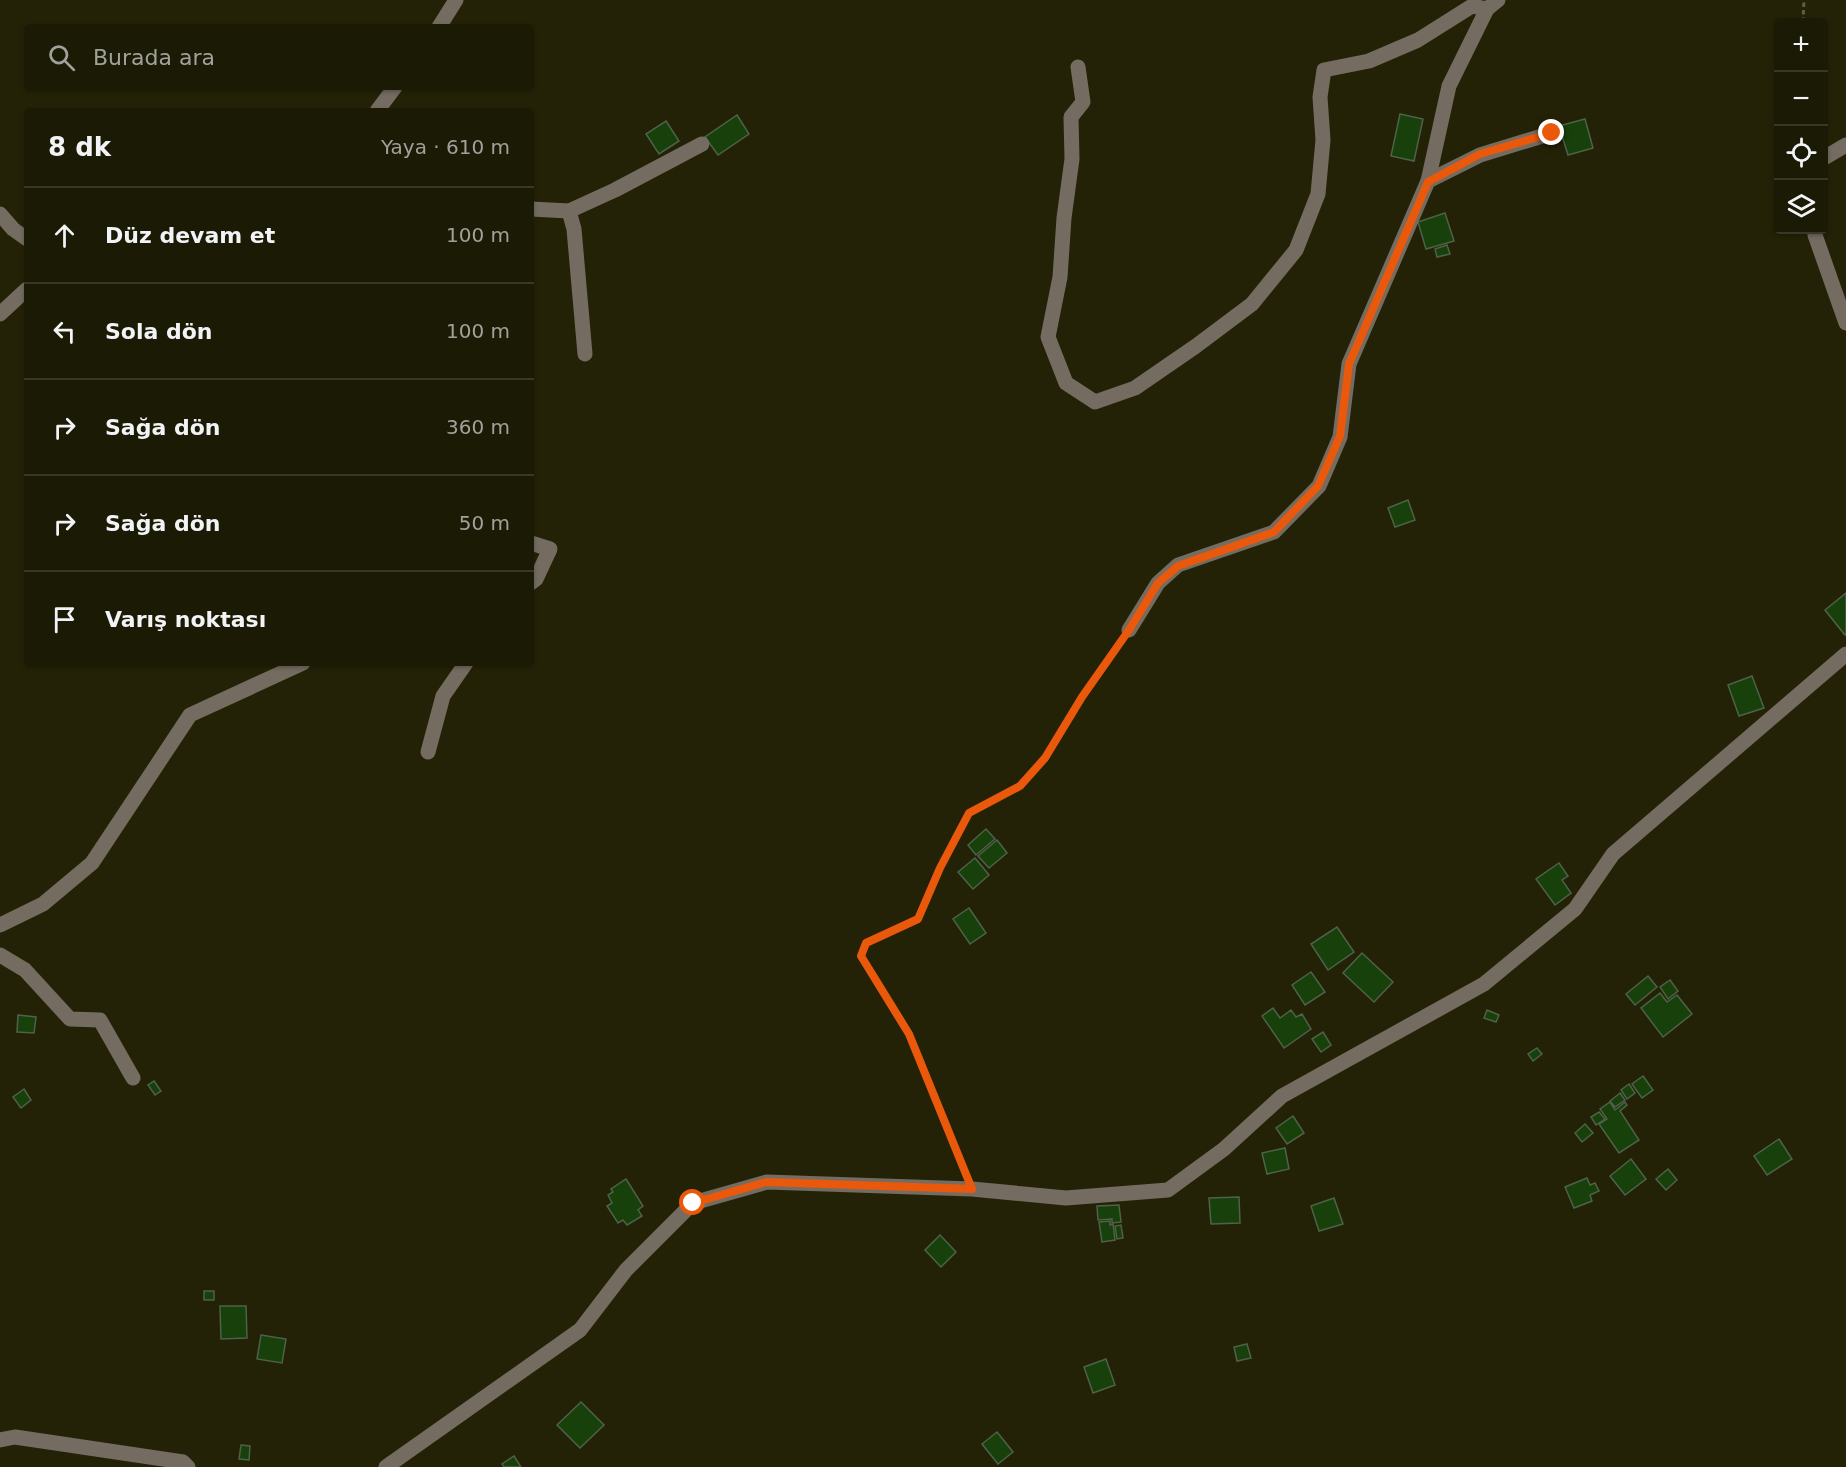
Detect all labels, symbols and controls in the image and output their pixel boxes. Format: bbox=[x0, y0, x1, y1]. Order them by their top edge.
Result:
map controls bbox=[1774, 18, 1828, 234]
button: + bbox=[1774, 18, 1828, 72]
search box bbox=[24, 24, 534, 90]
icon: search bbox=[45, 41, 78, 74]
text: Burada ara bbox=[93, 45, 215, 70]
button: − bbox=[1774, 72, 1828, 126]
route end bbox=[1538, 119, 1564, 145]
button: locate bbox=[1774, 126, 1828, 180]
text: 8 dk bbox=[48, 132, 111, 162]
text: Yaya · 610 m bbox=[381, 135, 510, 159]
button: layers bbox=[1774, 180, 1828, 234]
icon: ahead bbox=[48, 219, 81, 252]
text: Düz devam et bbox=[105, 223, 275, 248]
text: 100 m bbox=[446, 223, 510, 247]
icon: left bbox=[48, 315, 81, 348]
text: Sola dön bbox=[105, 319, 213, 344]
text: 100 m bbox=[446, 319, 510, 343]
icon: right bbox=[48, 411, 81, 444]
text: Sağa dön bbox=[105, 415, 220, 440]
text: 360 m bbox=[446, 415, 510, 439]
icon: right bbox=[48, 507, 81, 540]
text: Sağa dön bbox=[105, 511, 220, 536]
text: 50 m bbox=[459, 511, 510, 535]
icon: arrive bbox=[48, 603, 81, 636]
text: Varış noktası bbox=[105, 607, 266, 632]
route start bbox=[679, 1189, 705, 1215]

